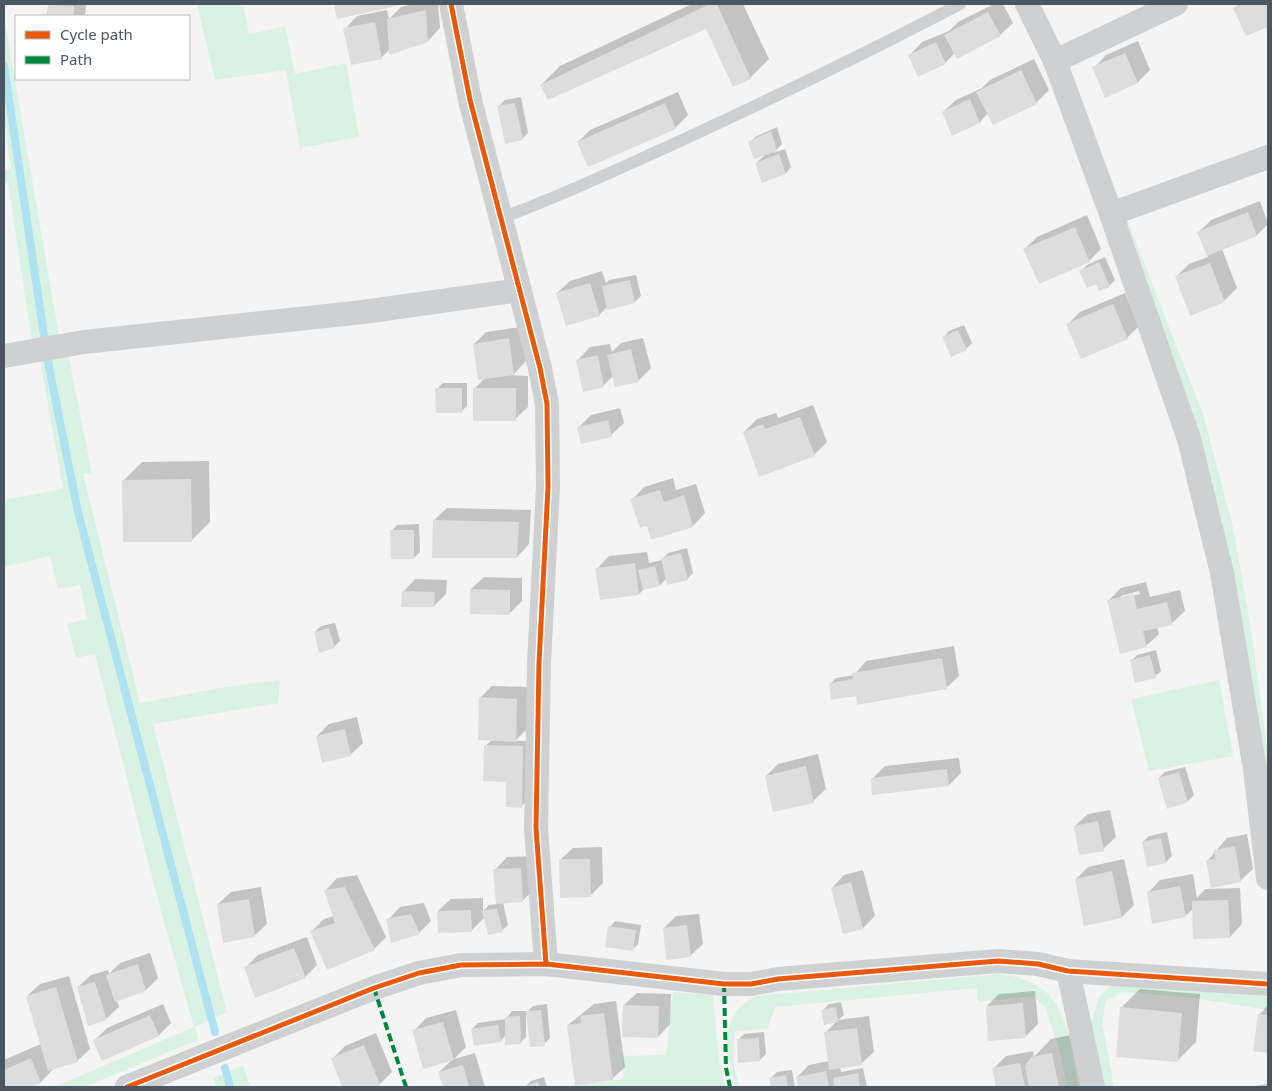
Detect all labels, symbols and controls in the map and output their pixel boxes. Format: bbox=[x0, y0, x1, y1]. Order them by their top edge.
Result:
legend bbox=[15, 15, 190, 80]
text: Cycle path bbox=[60, 24, 133, 44]
text: Path bbox=[60, 49, 92, 69]

